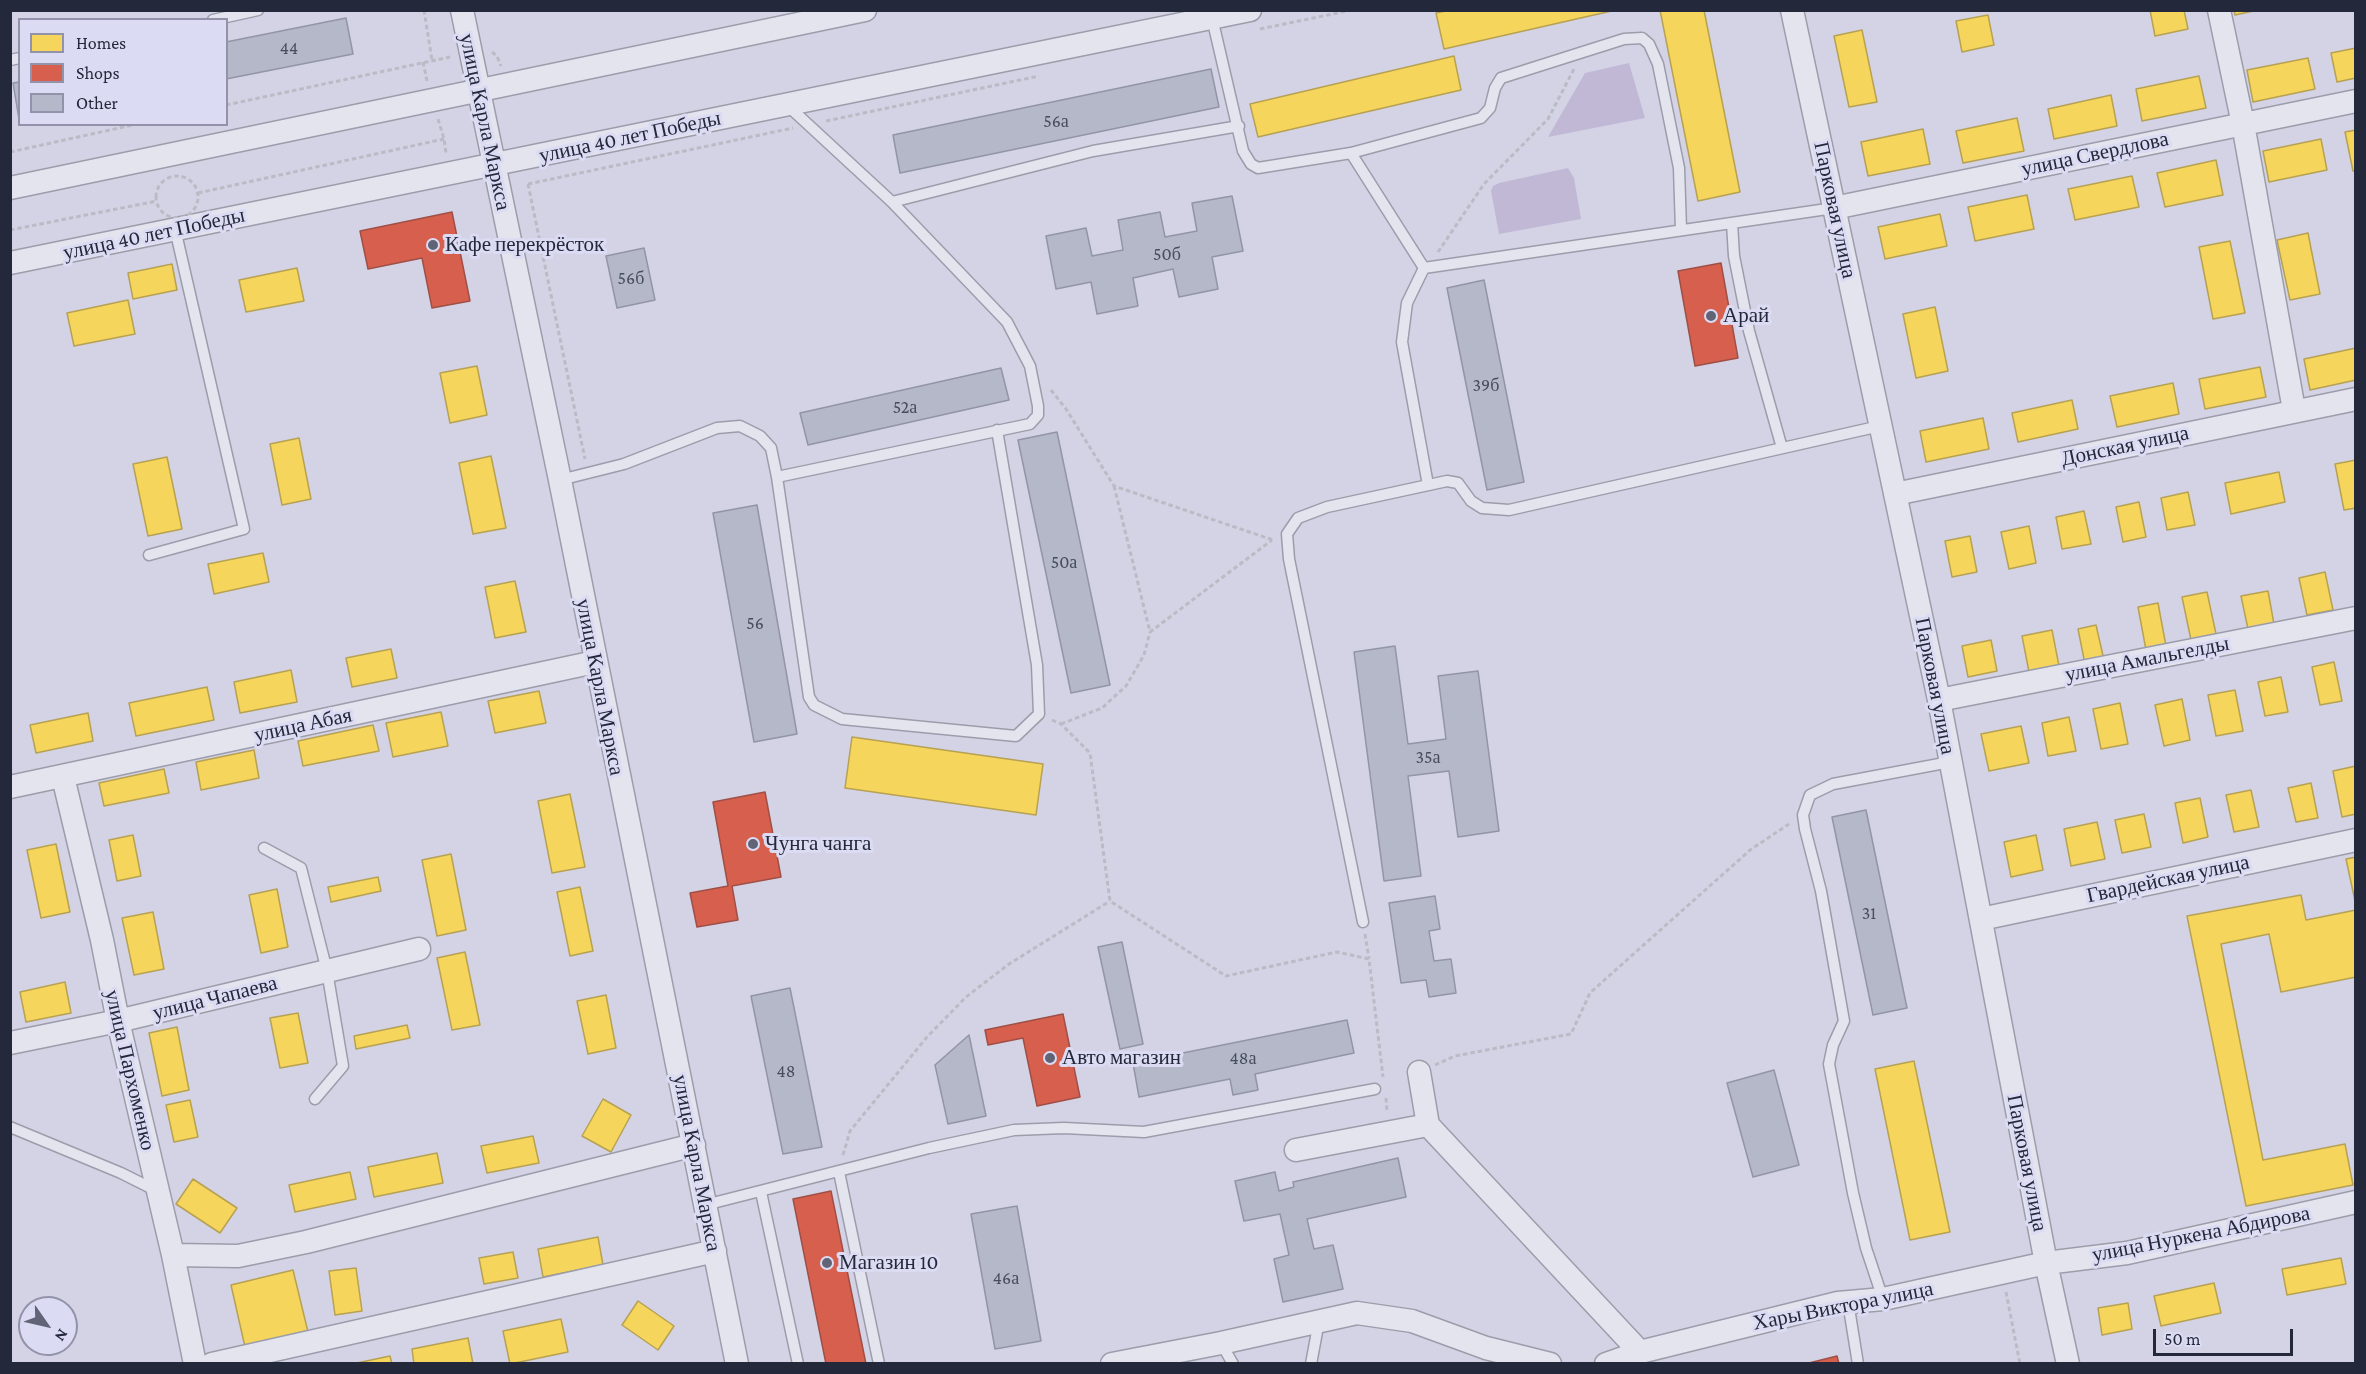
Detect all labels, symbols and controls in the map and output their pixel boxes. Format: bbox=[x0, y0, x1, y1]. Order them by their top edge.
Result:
legend bbox=[18, 18, 228, 126]
street label: улица Карла Маркса bbox=[454, 31, 516, 213]
text: Homes bbox=[76, 33, 126, 53]
house number: 44 bbox=[280, 37, 298, 59]
text: Shops bbox=[76, 63, 120, 83]
text: Other bbox=[76, 93, 118, 113]
street label: улица 40 лет Победы bbox=[537, 105, 723, 169]
house number: 56а bbox=[1043, 110, 1069, 132]
street label: улица Свердлова bbox=[2019, 126, 2171, 182]
street label: Парковая улица bbox=[1808, 139, 1862, 281]
street label: улица 40 лет Победы bbox=[61, 202, 247, 266]
place label: Кафе перекрёсток bbox=[445, 232, 604, 258]
marker: Кафе перекрёсток bbox=[426, 238, 440, 252]
house number: 50б bbox=[1153, 243, 1181, 265]
house number: 56б bbox=[618, 267, 644, 289]
place label: Арай bbox=[1723, 303, 1769, 329]
marker: Арай bbox=[1704, 309, 1718, 323]
house number: 39б bbox=[1473, 374, 1499, 396]
house number: 52а bbox=[893, 396, 917, 418]
street label: Донская улица bbox=[2059, 420, 2191, 472]
house number: 50а bbox=[1051, 551, 1077, 573]
street label: улица Карла Маркса bbox=[570, 596, 630, 778]
house number: 56 bbox=[746, 612, 764, 634]
street label: Парковая улица bbox=[1909, 615, 1961, 757]
street label: улица Амальгелды bbox=[2063, 631, 2231, 687]
street label: улица Абая bbox=[252, 702, 354, 748]
house number: 35а bbox=[1415, 746, 1441, 768]
place label: Чунга чанга bbox=[765, 831, 871, 857]
marker: Чунга чанга bbox=[746, 837, 760, 851]
street label: Гвардейская улица bbox=[2084, 849, 2252, 909]
house number: 31 bbox=[1862, 902, 1876, 924]
street label: улица Чапаева bbox=[150, 970, 280, 1026]
street label: улица Пархоменко bbox=[99, 987, 161, 1153]
place label: Авто магазин bbox=[1062, 1045, 1181, 1071]
house number: 48а bbox=[1230, 1047, 1256, 1069]
marker: Авто магазин bbox=[1043, 1051, 1057, 1065]
house number: 48 bbox=[777, 1060, 795, 1082]
street label: улица Карла Маркса bbox=[667, 1072, 727, 1254]
street label: Парковая улица bbox=[2001, 1092, 2053, 1234]
street label: улица Нуркена Абдирова bbox=[2090, 1200, 2312, 1268]
place label: Магазин 10 bbox=[839, 1250, 938, 1276]
marker: Магазин 10 bbox=[820, 1256, 834, 1270]
house number: 46а bbox=[993, 1267, 1019, 1289]
street label: Хары Виктора улица bbox=[1751, 1276, 1935, 1336]
north arrow bbox=[18, 1296, 78, 1356]
scale bar bbox=[2156, 1317, 2296, 1355]
text: N bbox=[52, 1326, 72, 1345]
text: 50 m bbox=[2164, 1329, 2201, 1349]

